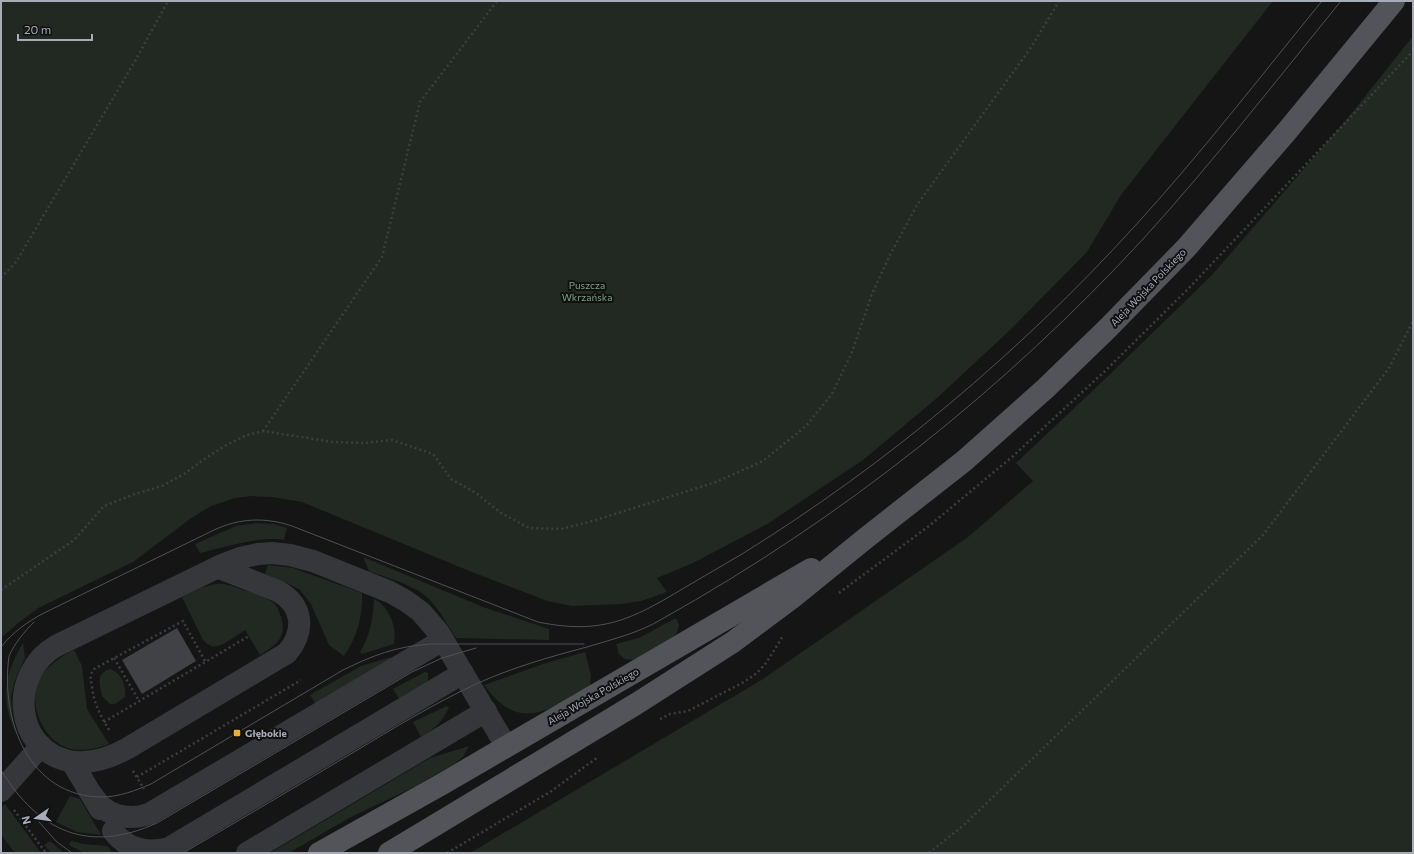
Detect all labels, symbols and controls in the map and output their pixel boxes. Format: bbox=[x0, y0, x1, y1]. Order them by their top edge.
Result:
scale bar bbox=[18, 16, 92, 42]
text: 20 m bbox=[24, 22, 51, 36]
street label: Aleja Wojska Polskiego bbox=[1108, 246, 1188, 328]
park label: Puszcza Wkrzańska bbox=[562, 279, 612, 303]
street label: Aleja Wojska Polskiego bbox=[545, 665, 641, 727]
place label: Głębokie bbox=[245, 727, 287, 739]
marker: Głębokie bbox=[232, 728, 242, 738]
north arrow bbox=[16, 798, 56, 838]
text: N bbox=[19, 815, 33, 826]

